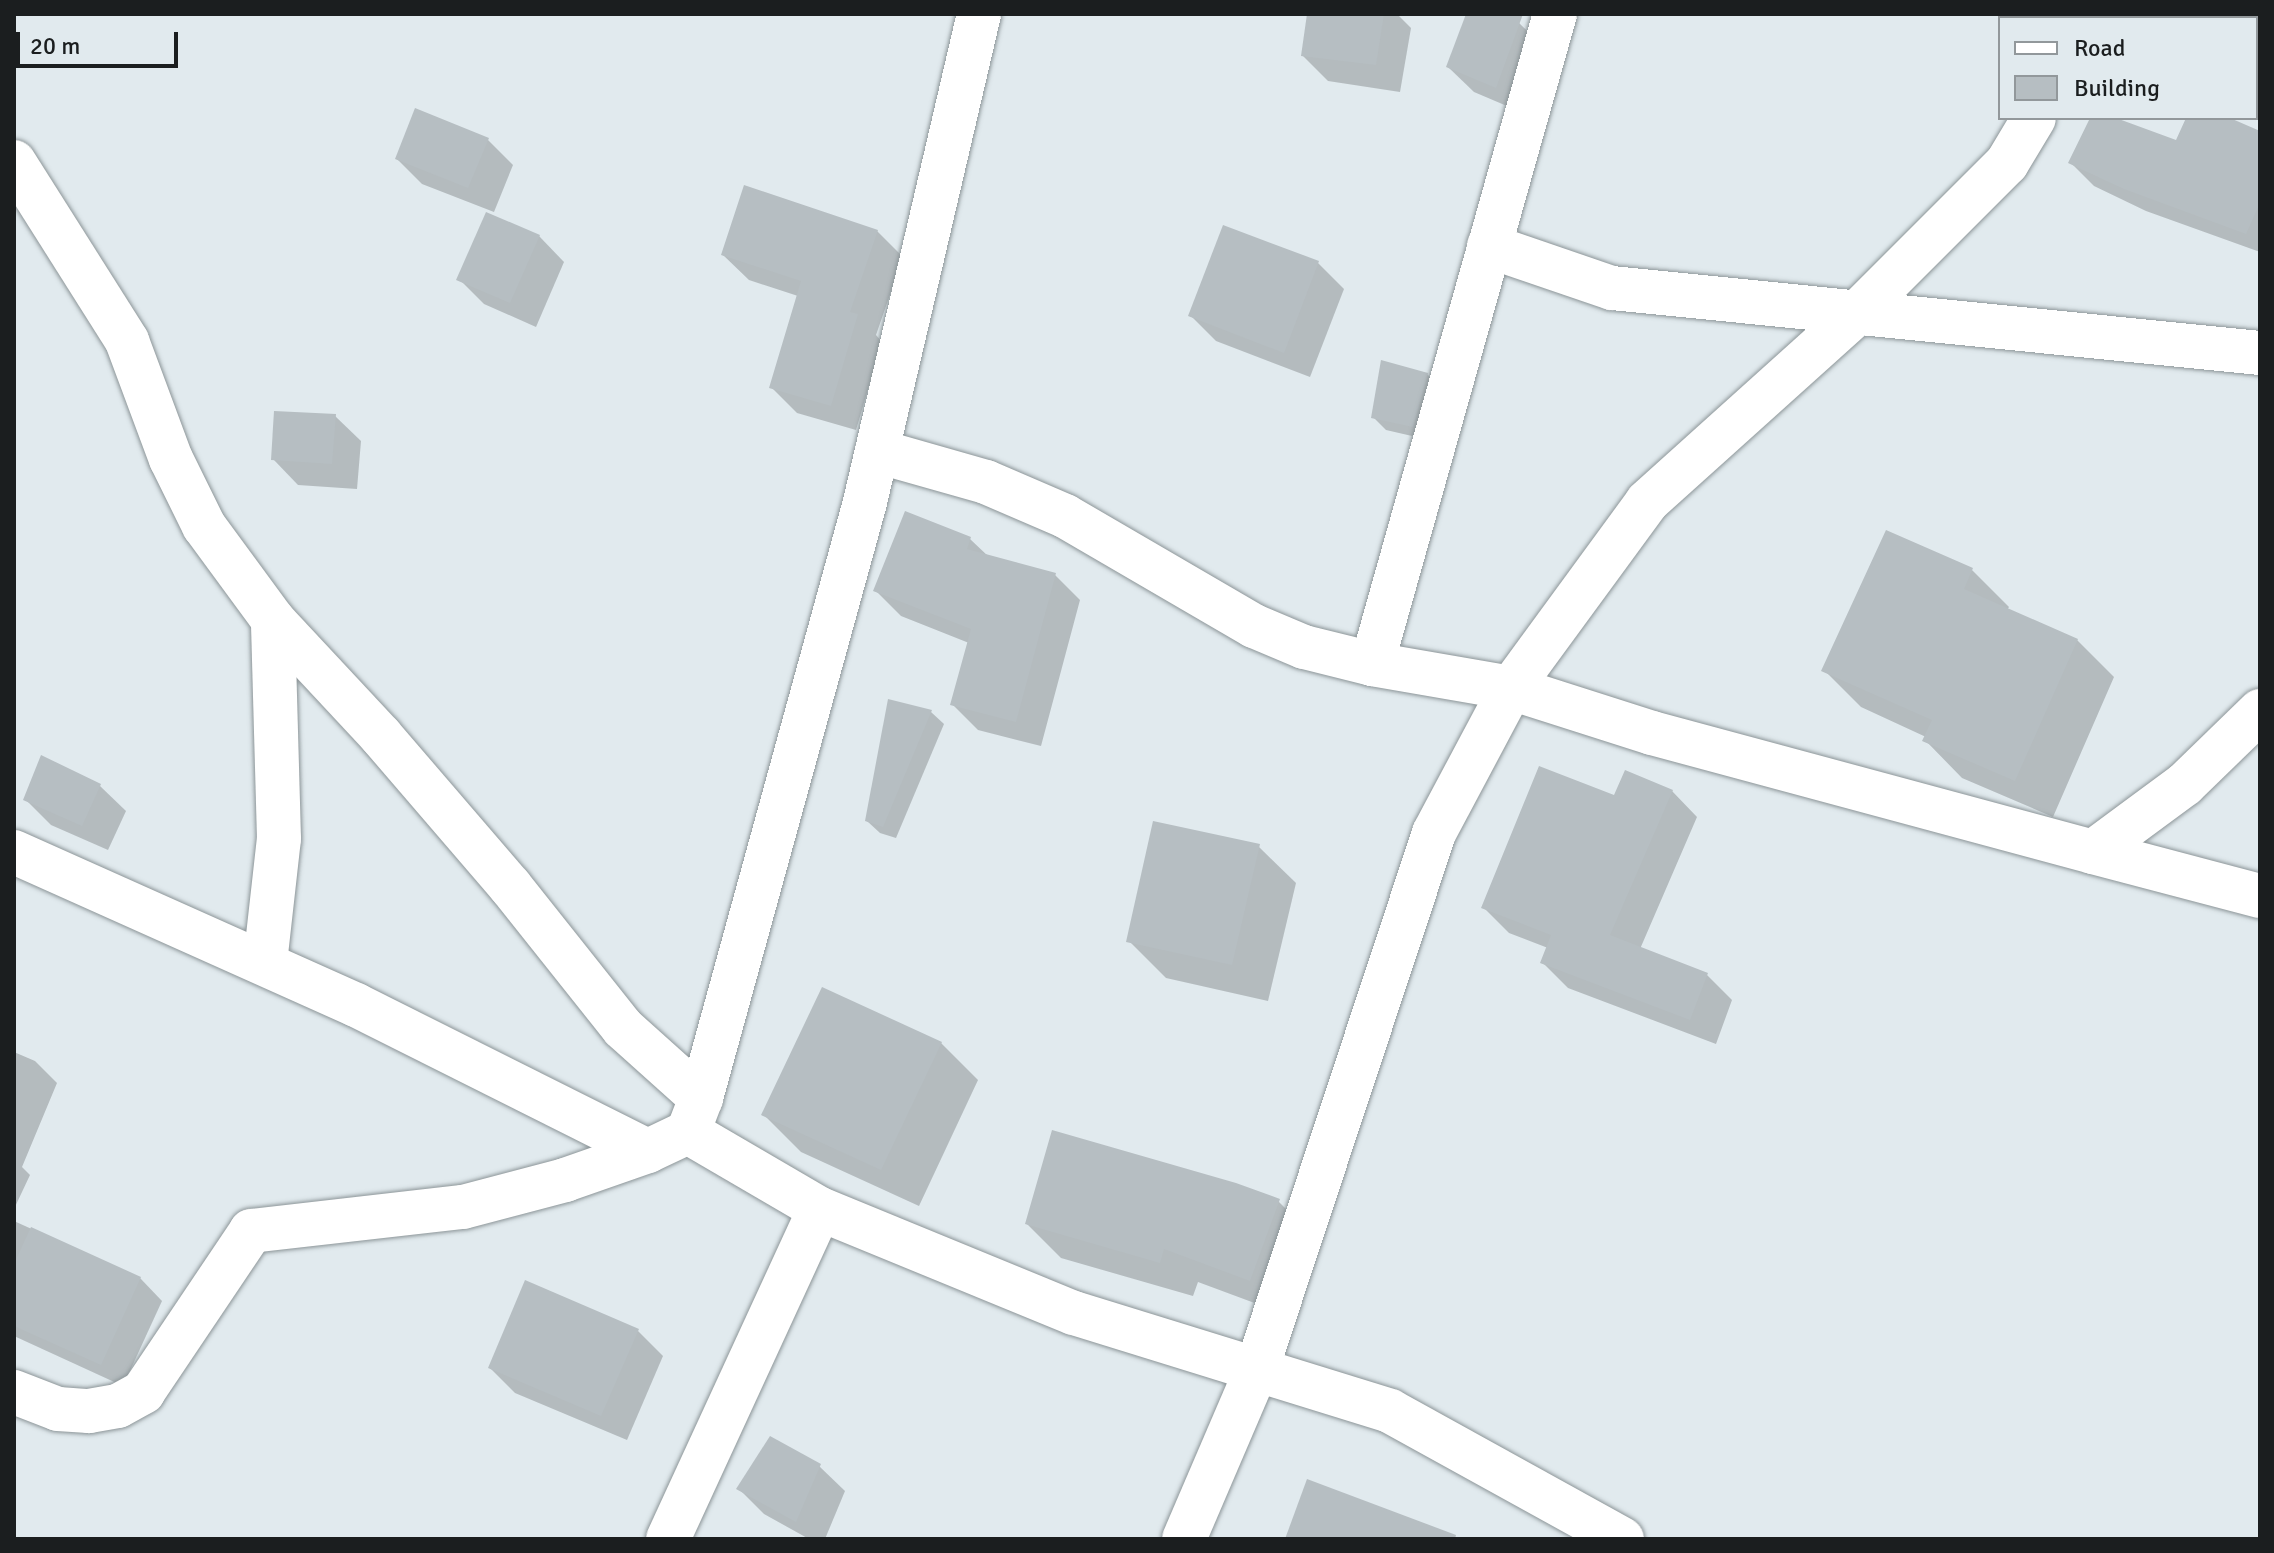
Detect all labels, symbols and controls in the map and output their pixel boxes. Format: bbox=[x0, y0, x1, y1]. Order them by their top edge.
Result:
scale bar bbox=[20, 16, 182, 66]
legend bbox=[1998, 16, 2258, 120]
text: 20 m bbox=[30, 31, 80, 61]
text: Road bbox=[2074, 33, 2125, 63]
text: Building bbox=[2074, 73, 2160, 103]

